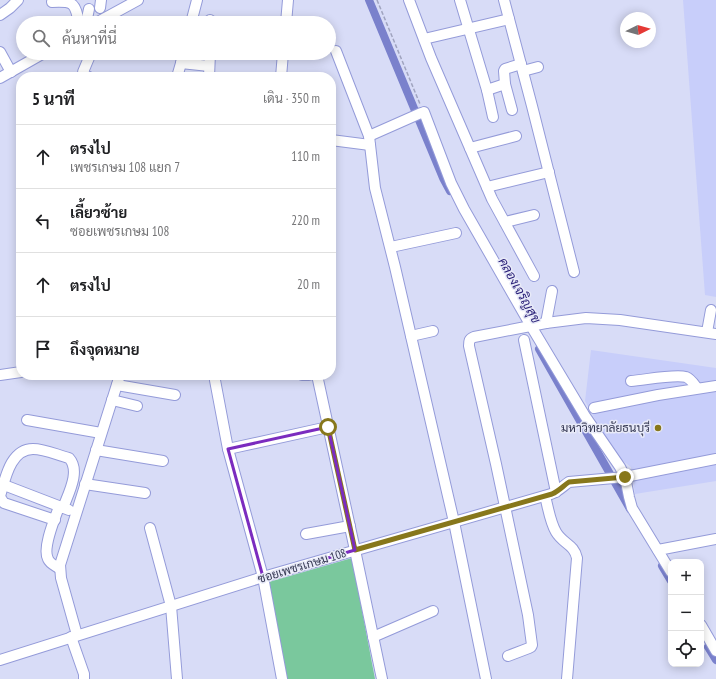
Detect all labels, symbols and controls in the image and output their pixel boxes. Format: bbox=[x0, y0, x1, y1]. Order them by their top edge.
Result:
north arrow bbox=[620, 12, 656, 48]
search box bbox=[16, 16, 336, 60]
icon: search bbox=[30, 27, 52, 49]
text: ค้นหาที่นี่ bbox=[62, 29, 117, 48]
text: 5 นาที bbox=[32, 88, 75, 110]
text: เดิน · 350 m bbox=[263, 90, 320, 107]
text: ตรงไป bbox=[70, 139, 111, 158]
icon: ahead bbox=[32, 146, 54, 168]
text: 110 m bbox=[291, 148, 320, 165]
text: เพชรเกษม 108 แยก 7 bbox=[70, 159, 180, 176]
text: เลี้ยวซ้าย bbox=[70, 203, 127, 222]
icon: left bbox=[32, 210, 54, 232]
text: 220 m bbox=[291, 212, 320, 229]
text: ซอยเพชรเกษม 108 bbox=[70, 223, 169, 240]
water label: คลองเจริญสุข bbox=[494, 254, 545, 327]
icon: ahead bbox=[32, 274, 54, 296]
text: ตรงไป bbox=[70, 276, 111, 295]
text: 20 m bbox=[297, 276, 320, 293]
icon: arrive bbox=[32, 338, 54, 360]
text: ถึงจุดหมาย bbox=[70, 340, 140, 359]
route start bbox=[319, 418, 337, 436]
place label: มหาวิทยาลัยธนบุรี bbox=[561, 420, 650, 437]
marker: มหาวิทยาลัยธนบุรี bbox=[653, 423, 663, 433]
route end bbox=[616, 468, 634, 486]
street label: ซอยเพชรเกษม 108 bbox=[256, 545, 348, 586]
map controls bbox=[668, 559, 704, 667]
button: + bbox=[668, 559, 704, 595]
button: − bbox=[668, 595, 704, 631]
button: locate bbox=[668, 631, 704, 667]

